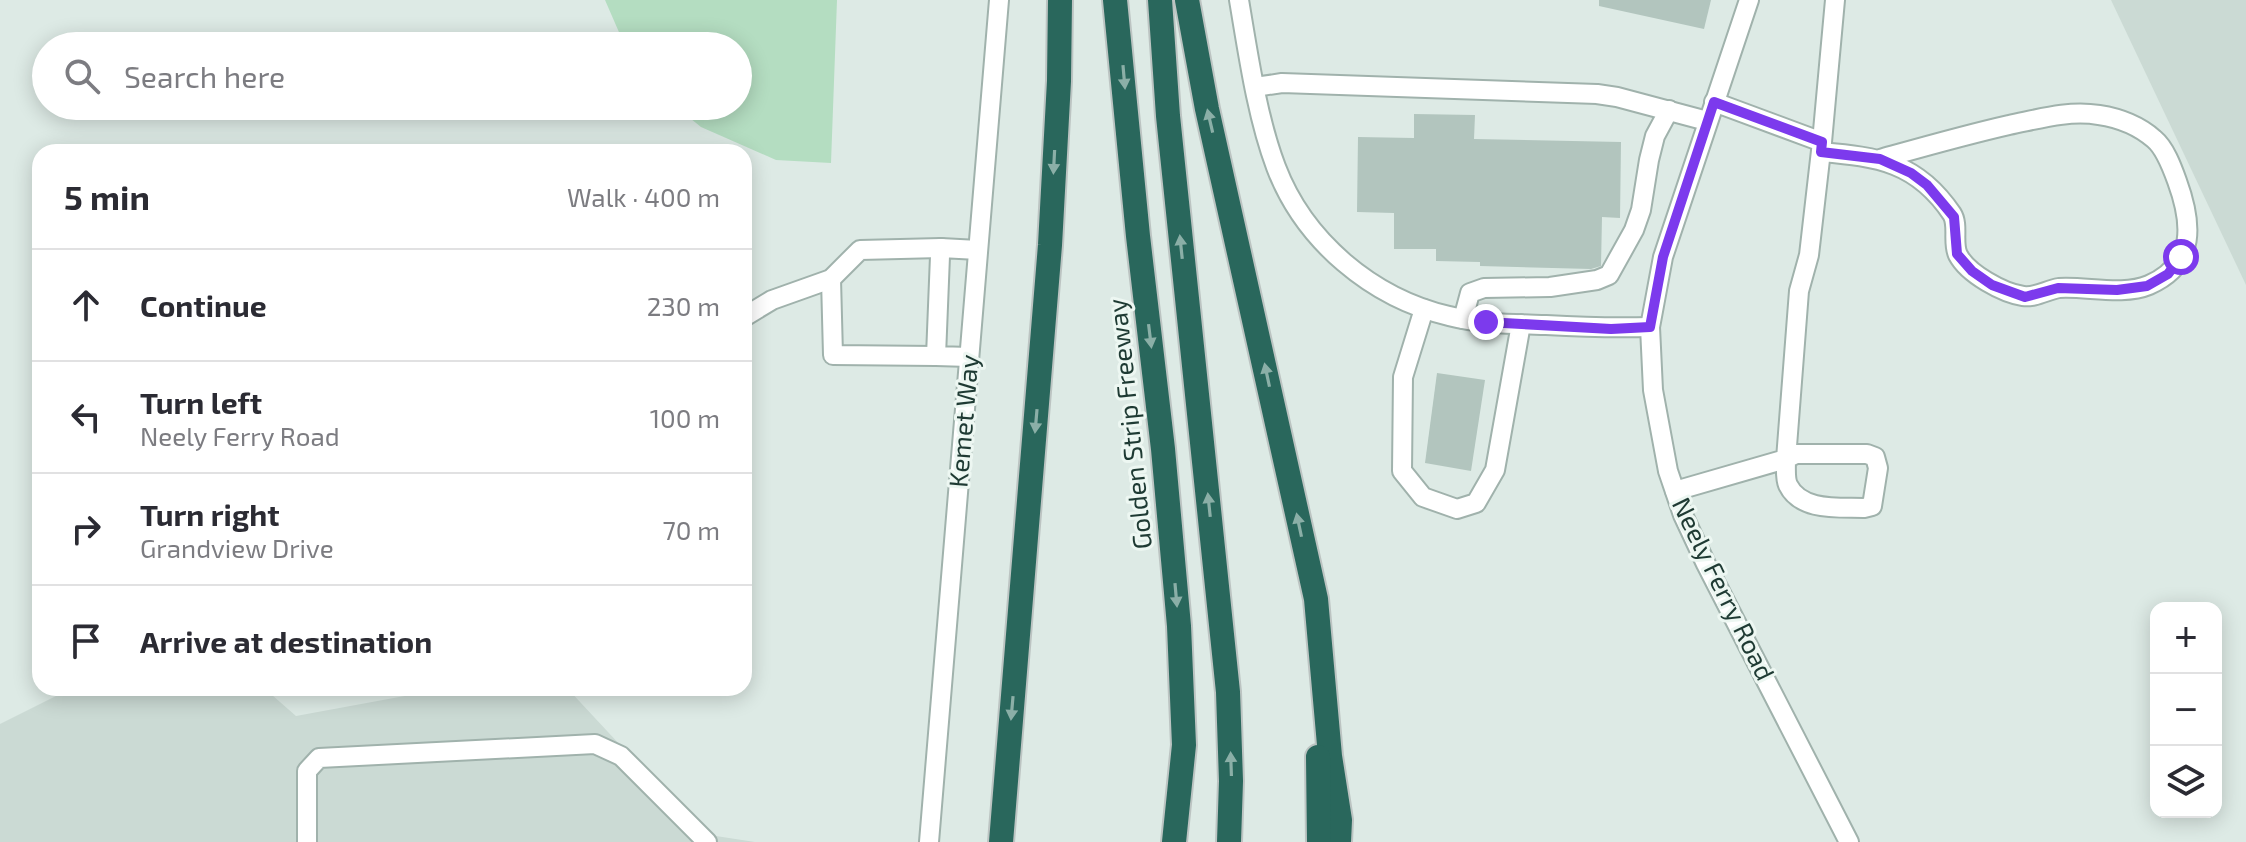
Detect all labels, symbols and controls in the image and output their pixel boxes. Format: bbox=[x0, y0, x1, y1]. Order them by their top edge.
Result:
search box bbox=[32, 32, 752, 120]
icon: search bbox=[60, 54, 104, 98]
text: Search here bbox=[124, 58, 285, 94]
one-way arrow bbox=[1117, 65, 1130, 90]
one-way arrow bbox=[1203, 109, 1216, 134]
one-way arrow bbox=[1048, 150, 1061, 175]
text: 5 min bbox=[64, 176, 150, 217]
text: Walk · 400 m bbox=[567, 181, 720, 212]
one-way arrow bbox=[1175, 234, 1188, 259]
route start bbox=[2163, 239, 2199, 275]
icon: ahead bbox=[64, 283, 108, 327]
text: Continue bbox=[140, 287, 267, 323]
text: 230 m bbox=[647, 290, 720, 321]
street label: Golden Strip Freeway bbox=[1100, 297, 1157, 551]
route end bbox=[1468, 304, 1504, 340]
one-way arrow bbox=[1143, 324, 1156, 349]
street label: Kemet Way bbox=[941, 353, 984, 489]
one-way arrow bbox=[1260, 362, 1273, 387]
text: Turn left bbox=[140, 384, 262, 420]
icon: left bbox=[64, 395, 108, 439]
text: 100 m bbox=[650, 402, 720, 433]
one-way arrow bbox=[1029, 409, 1042, 434]
text: Neely Ferry Road bbox=[140, 420, 340, 451]
one-way arrow bbox=[1202, 492, 1215, 517]
street label: Neely Ferry Road bbox=[1667, 492, 1782, 685]
text: Turn right bbox=[140, 496, 280, 532]
icon: right bbox=[64, 507, 108, 551]
one-way arrow bbox=[1292, 513, 1305, 538]
text: 70 m bbox=[662, 514, 720, 545]
text: Grandview Drive bbox=[140, 532, 334, 563]
one-way arrow bbox=[1170, 583, 1183, 608]
map controls bbox=[2150, 602, 2222, 818]
button: + bbox=[2150, 602, 2222, 674]
icon: arrive bbox=[64, 619, 108, 663]
text: Arrive at destination bbox=[140, 623, 432, 659]
button: − bbox=[2150, 674, 2222, 746]
one-way arrow bbox=[1005, 696, 1018, 721]
button: layers bbox=[2150, 746, 2222, 818]
one-way arrow bbox=[1224, 751, 1237, 776]

